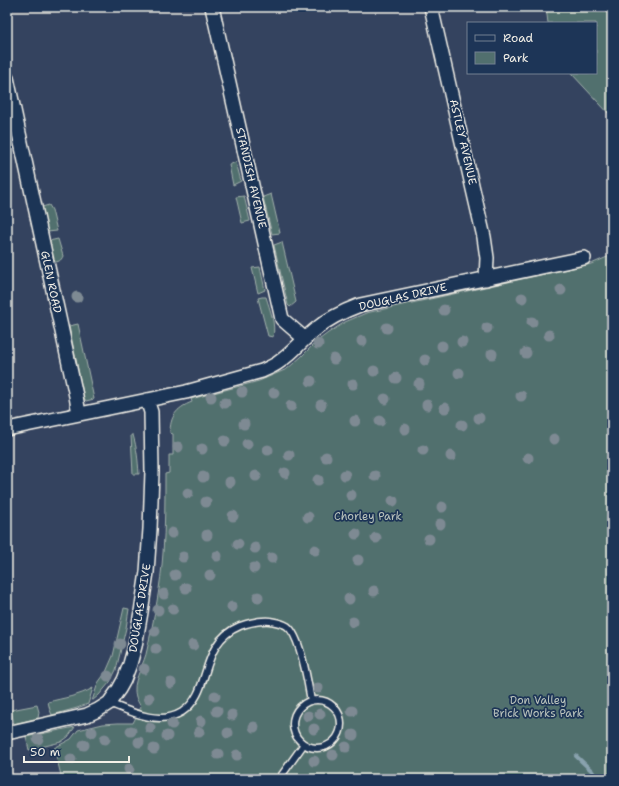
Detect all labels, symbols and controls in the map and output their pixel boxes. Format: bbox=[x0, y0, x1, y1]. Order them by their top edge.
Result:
legend bbox=[467, 22, 597, 74]
text: Road bbox=[503, 30, 534, 46]
text: Park bbox=[503, 50, 529, 66]
street label: ASTLEY AVENUE bbox=[446, 98, 480, 186]
street label: STANDISH AVENUE bbox=[232, 126, 270, 230]
street label: GLEN ROAD bbox=[37, 249, 65, 315]
street label: DOUGLAS DRIVE bbox=[358, 280, 448, 314]
park label: Chorley Park bbox=[334, 509, 402, 524]
street label: DOUGLAS DRIVE bbox=[126, 562, 154, 653]
park label: Don Valley Brick Works Park bbox=[493, 693, 583, 721]
scale bar bbox=[24, 738, 129, 764]
text: 50 m bbox=[30, 744, 60, 760]

